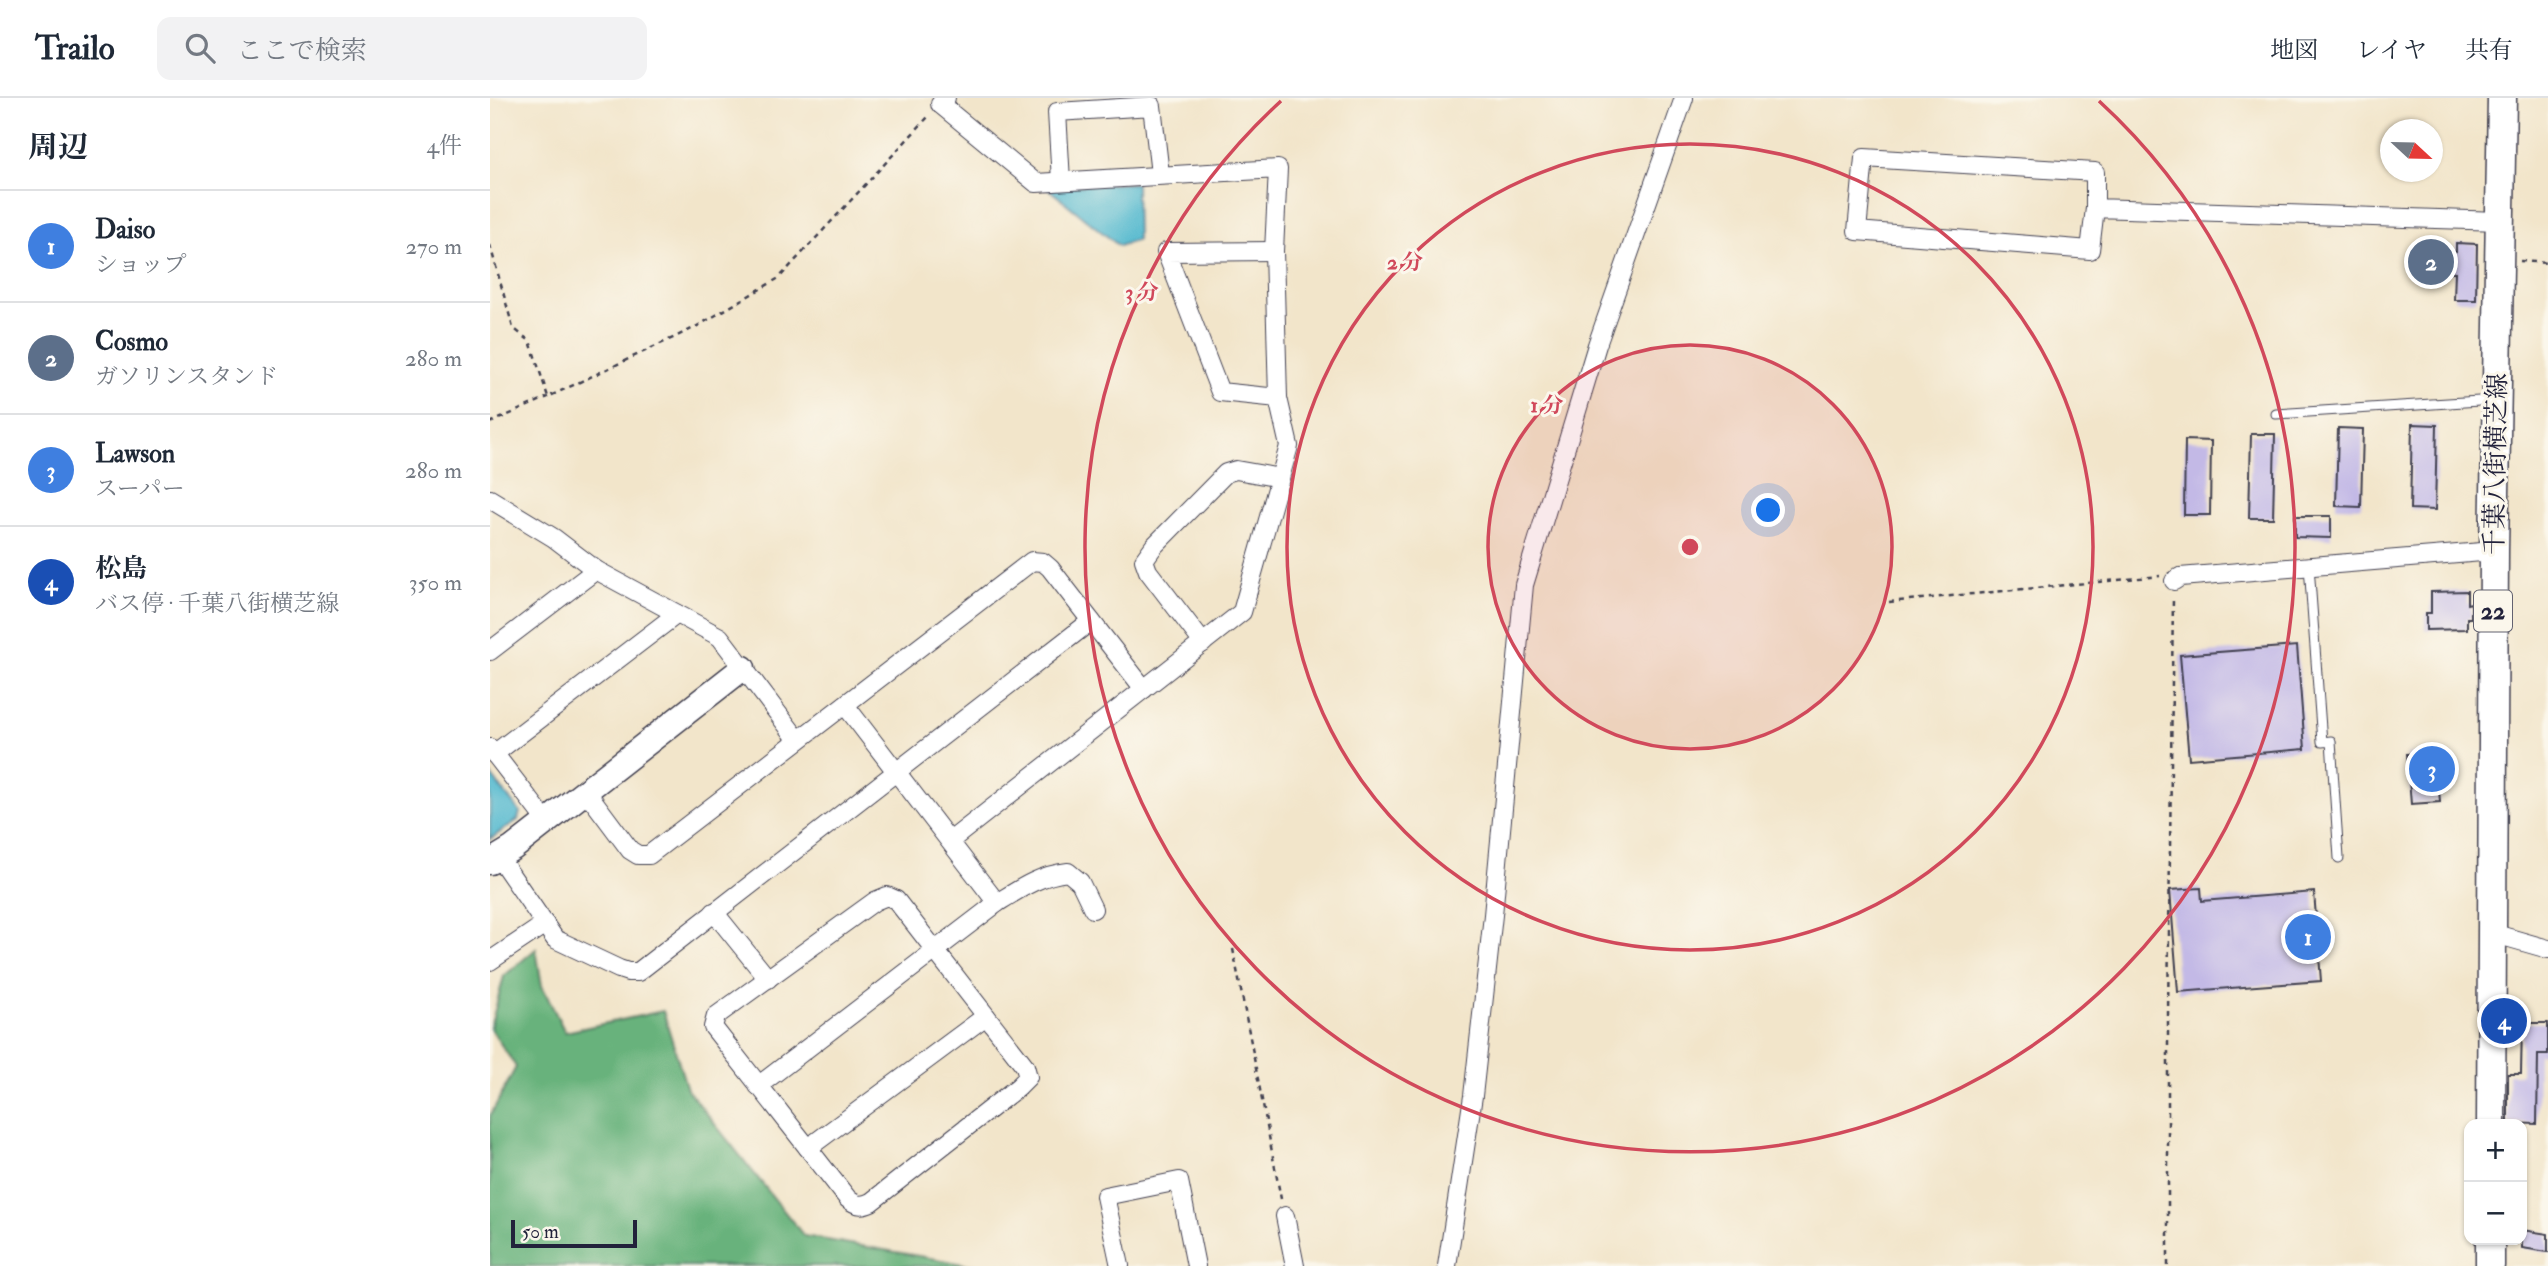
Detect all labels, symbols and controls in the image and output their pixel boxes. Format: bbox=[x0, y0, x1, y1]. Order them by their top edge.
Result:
search box bbox=[157, 17, 647, 80]
text: Trailo bbox=[35, 28, 115, 69]
icon: search bbox=[181, 29, 219, 67]
text: ここで検索 bbox=[237, 35, 367, 67]
text: 地図 bbox=[2270, 35, 2318, 66]
text: レイヤ bbox=[2356, 35, 2427, 66]
text: 共有 bbox=[2465, 35, 2513, 66]
north arrow bbox=[2380, 119, 2443, 182]
text: 周辺 bbox=[28, 129, 88, 166]
text: 4件 bbox=[427, 131, 462, 160]
text: Daiso bbox=[95, 214, 155, 246]
text: 1 bbox=[47, 232, 55, 261]
text: 270 m bbox=[405, 232, 462, 261]
pin: 2 bbox=[2408, 236, 2454, 288]
text: 2 分 bbox=[1387, 249, 1423, 276]
text: ショップ bbox=[95, 250, 187, 279]
text: 3 分 bbox=[1125, 279, 1159, 306]
text: Cosmo bbox=[95, 326, 168, 358]
text: 2 bbox=[45, 344, 57, 373]
text: 280 m bbox=[405, 344, 462, 373]
text: ガソリンスタンド bbox=[95, 362, 278, 391]
street label: 千葉八街横芝線 bbox=[2478, 373, 2514, 555]
text: 1 分 bbox=[1531, 392, 1563, 419]
text: Lawson bbox=[95, 438, 175, 470]
text: 3 bbox=[47, 456, 55, 485]
text: 280 m bbox=[405, 456, 462, 485]
text: スーパー bbox=[95, 474, 185, 503]
your location bbox=[1751, 493, 1785, 527]
centre of rings bbox=[1678, 535, 1702, 559]
text: 松島 bbox=[95, 553, 147, 585]
text: 4 bbox=[45, 568, 57, 597]
text: 350 m bbox=[409, 568, 462, 597]
text: バス停 · 千葉八街横芝線 bbox=[95, 589, 339, 618]
road number: 22 bbox=[2474, 590, 2512, 632]
pin: 3 bbox=[2409, 743, 2455, 795]
pin: 1 bbox=[2285, 911, 2331, 963]
pin: 4 bbox=[2481, 995, 2527, 1047]
map controls bbox=[2464, 1119, 2527, 1245]
button: + bbox=[2464, 1119, 2527, 1182]
button: − bbox=[2464, 1182, 2527, 1245]
scale bar bbox=[511, 1217, 637, 1249]
text: 50 m bbox=[522, 1220, 559, 1244]

